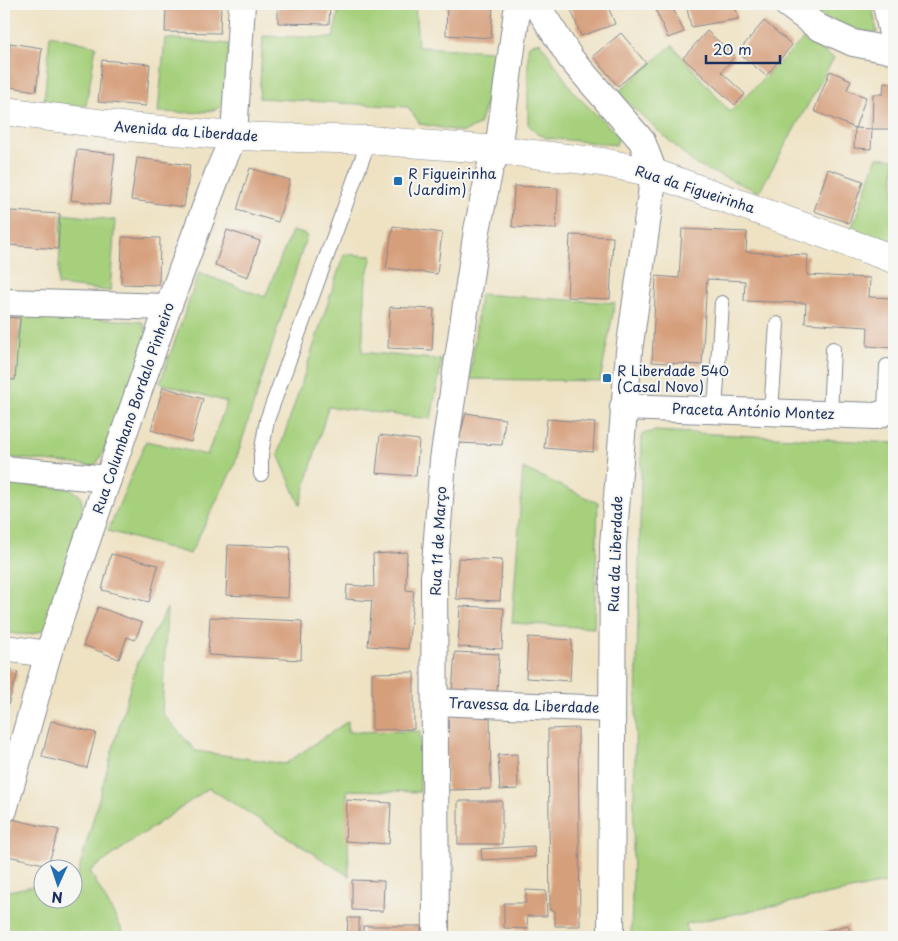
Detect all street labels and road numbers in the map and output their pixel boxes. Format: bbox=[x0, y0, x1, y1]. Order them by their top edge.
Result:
street label: Avenida da Liberdade bbox=[113, 115, 259, 147]
street label: Rua da Figueirinha bbox=[632, 160, 758, 218]
street label: Rua Columbano Bordalo Pinheiro bbox=[87, 299, 179, 517]
street label: Praceta António Montez bbox=[671, 398, 835, 424]
street label: Rua 11 de Março bbox=[425, 485, 451, 596]
street label: Rua da Liberdade bbox=[602, 496, 628, 612]
street label: Travessa da Liberdade bbox=[448, 692, 600, 718]

